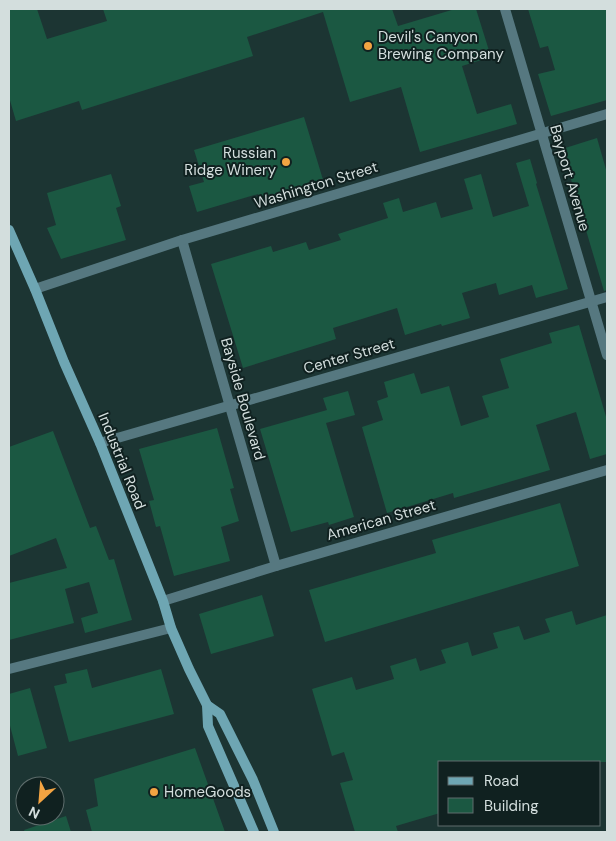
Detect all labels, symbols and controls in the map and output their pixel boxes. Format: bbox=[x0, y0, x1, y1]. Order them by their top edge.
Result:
place label: Devil's Canyon Brewing Company bbox=[378, 27, 504, 64]
marker: Devil's Canyon Brewing Company bbox=[362, 40, 374, 52]
street label: Bayport Avenue bbox=[545, 122, 595, 234]
place label: Russian Ridge Winery bbox=[184, 143, 277, 180]
marker: Russian Ridge Winery bbox=[280, 156, 292, 168]
street label: Washington Street bbox=[252, 157, 380, 213]
street label: Center Street bbox=[301, 333, 397, 379]
street label: Bayside Boulevard bbox=[216, 335, 270, 463]
street label: Industrial Road bbox=[93, 410, 151, 512]
street label: American Street bbox=[324, 495, 438, 545]
legend bbox=[438, 761, 601, 826]
text: Road bbox=[484, 771, 519, 791]
north arrow bbox=[15, 776, 65, 826]
place label: HomeGoods bbox=[164, 782, 251, 802]
marker: HomeGoods bbox=[148, 786, 160, 798]
text: Building bbox=[484, 796, 539, 816]
text: N bbox=[26, 802, 43, 823]

